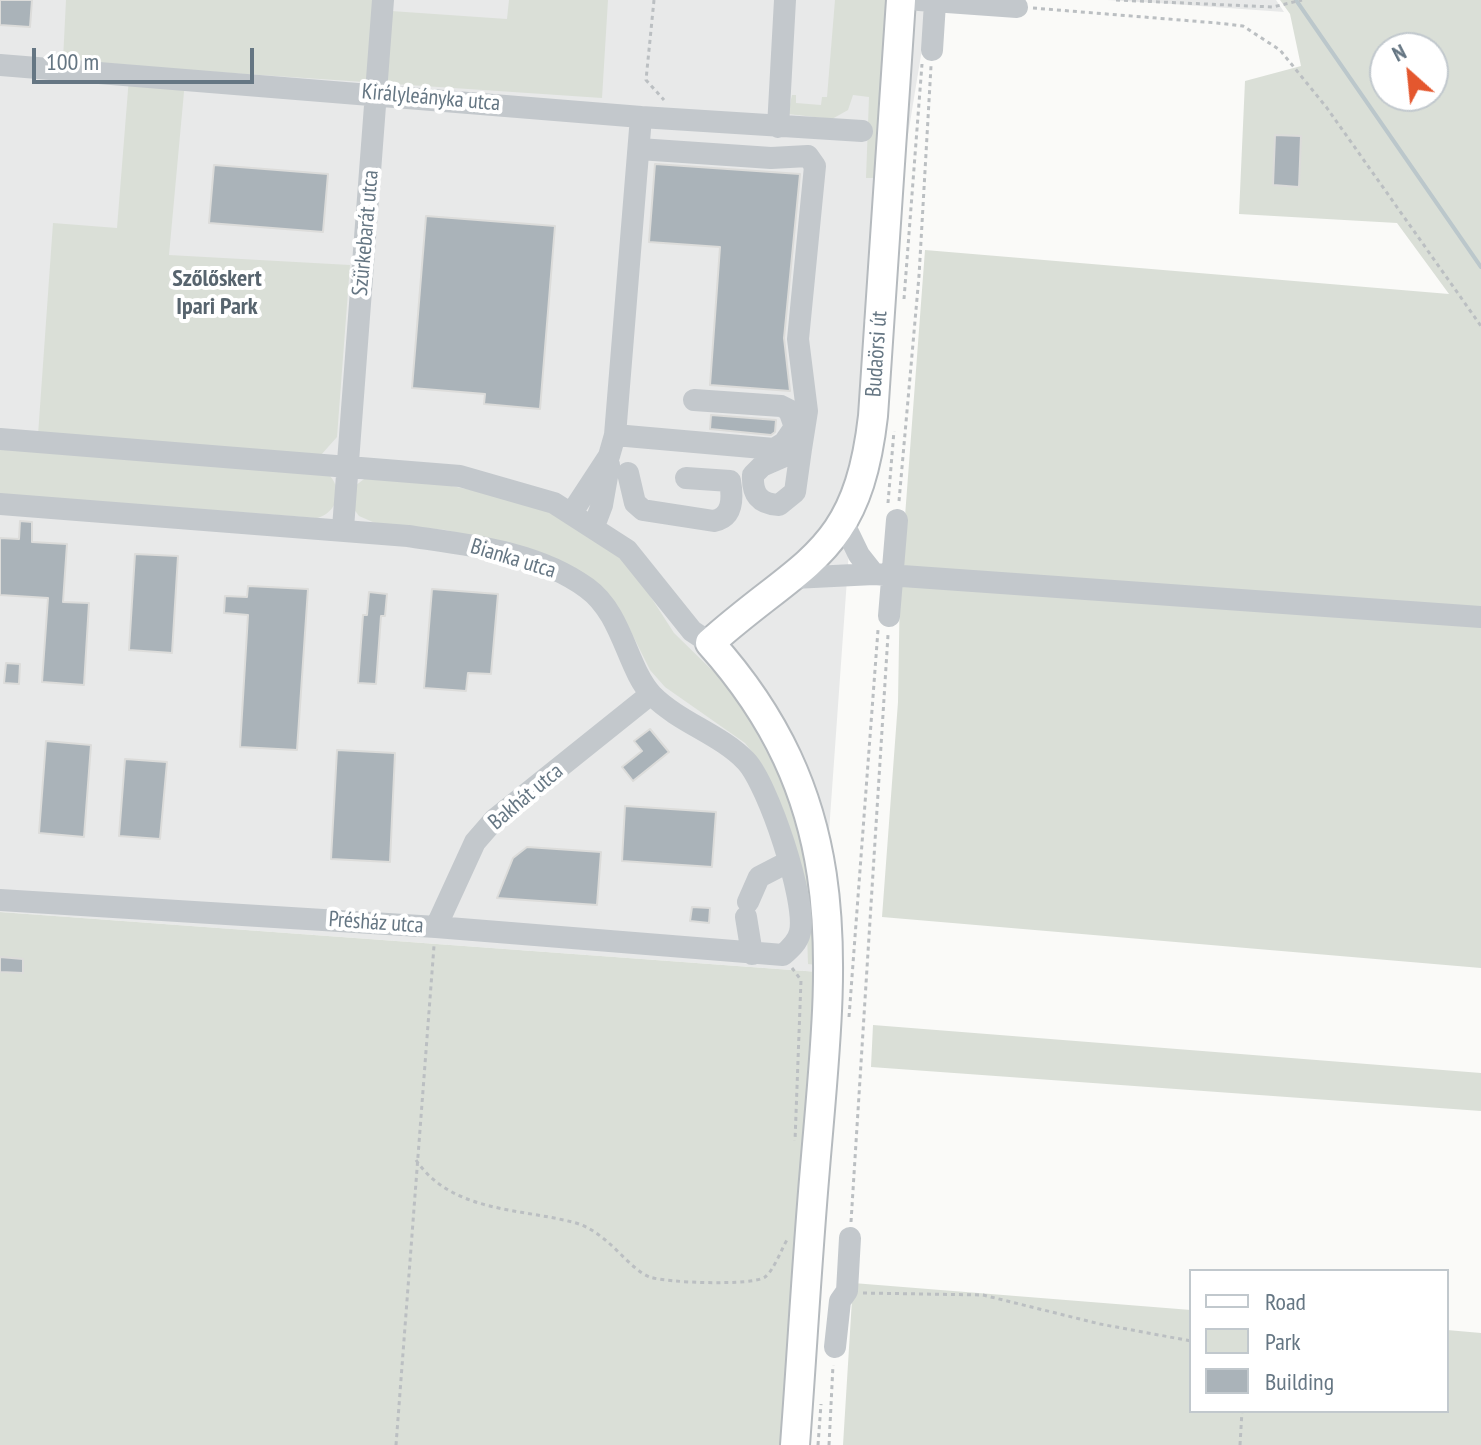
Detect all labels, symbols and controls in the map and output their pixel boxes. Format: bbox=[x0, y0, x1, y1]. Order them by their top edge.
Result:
scale bar bbox=[36, 32, 258, 82]
north arrow bbox=[1369, 32, 1449, 112]
text: N bbox=[1387, 37, 1411, 68]
text: 100 m bbox=[46, 46, 99, 77]
street label: Királyleányka utca bbox=[361, 79, 501, 117]
street label: Szürkebarát utca bbox=[347, 169, 385, 297]
district label: Szőlőskert Ipari Park bbox=[172, 265, 262, 321]
street label: Budaörsi út bbox=[861, 310, 893, 398]
street label: Bianka utca bbox=[467, 534, 559, 584]
street label: Bakhát utca bbox=[483, 758, 569, 836]
street label: Présház utca bbox=[328, 907, 424, 939]
legend bbox=[1189, 1269, 1449, 1413]
text: Road bbox=[1265, 1286, 1306, 1317]
text: Park bbox=[1265, 1326, 1301, 1357]
text: Building bbox=[1265, 1366, 1334, 1397]

